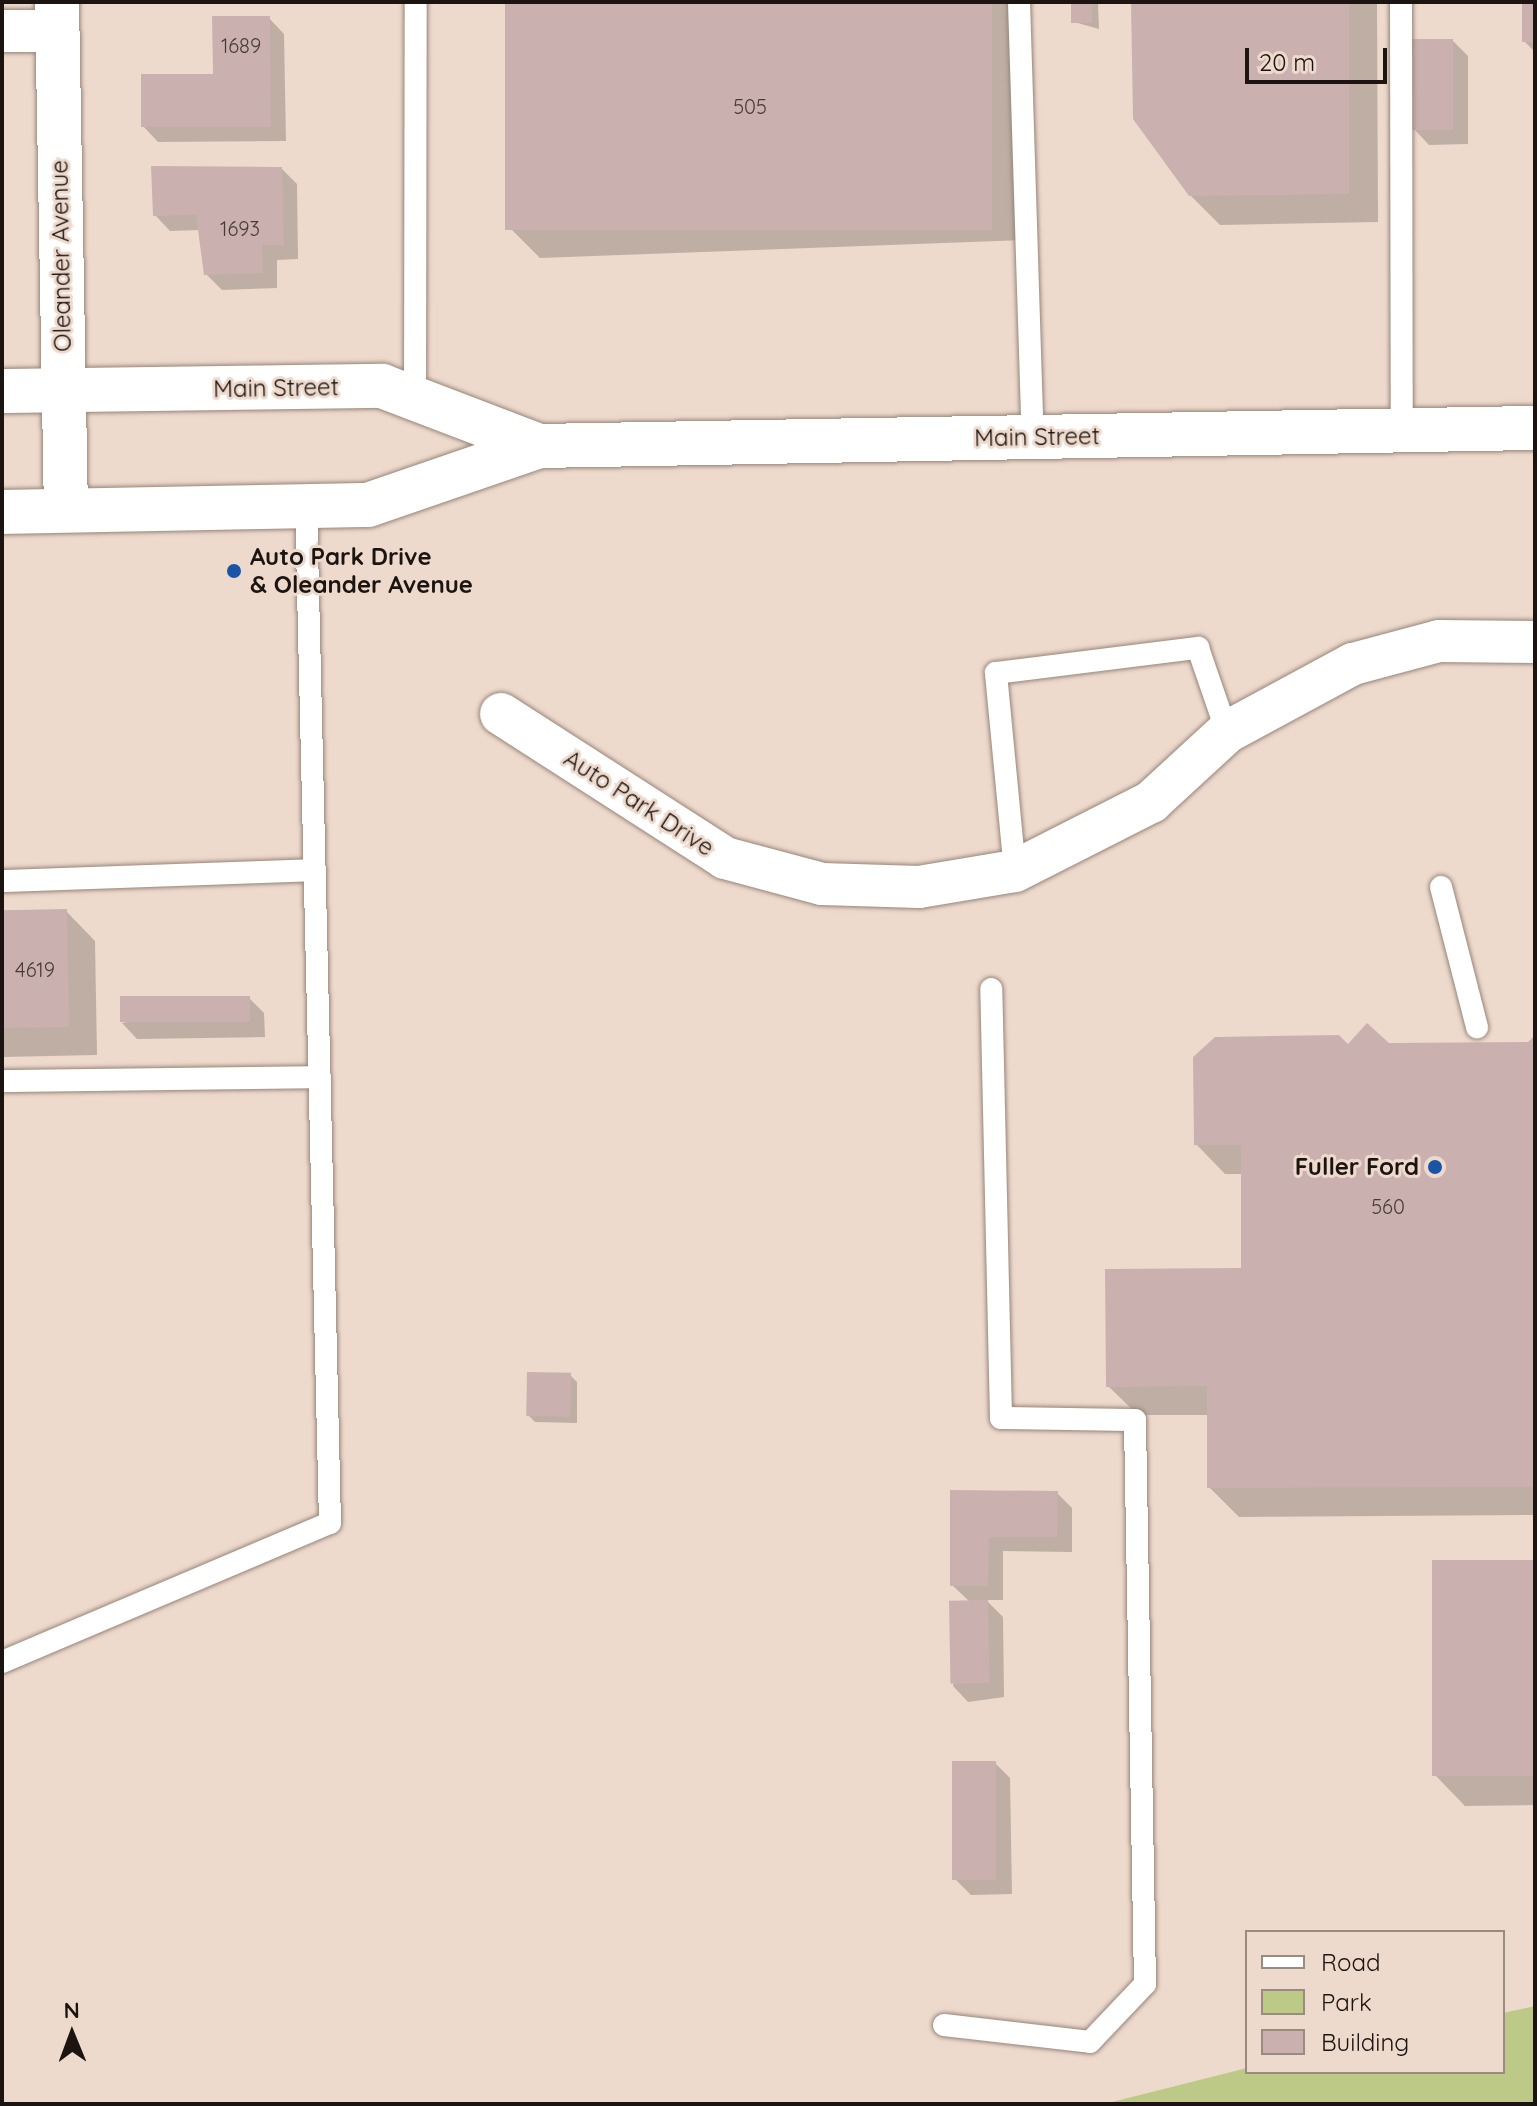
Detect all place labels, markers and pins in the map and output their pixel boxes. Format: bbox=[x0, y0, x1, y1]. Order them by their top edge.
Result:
place label: Auto Park Drive & Oleander Avenue bbox=[250, 543, 473, 599]
marker: Auto Park Drive & Oleander Avenue bbox=[225, 562, 243, 580]
place label: Fuller Ford bbox=[1295, 1153, 1419, 1181]
marker: Fuller Ford bbox=[1426, 1158, 1444, 1176]

